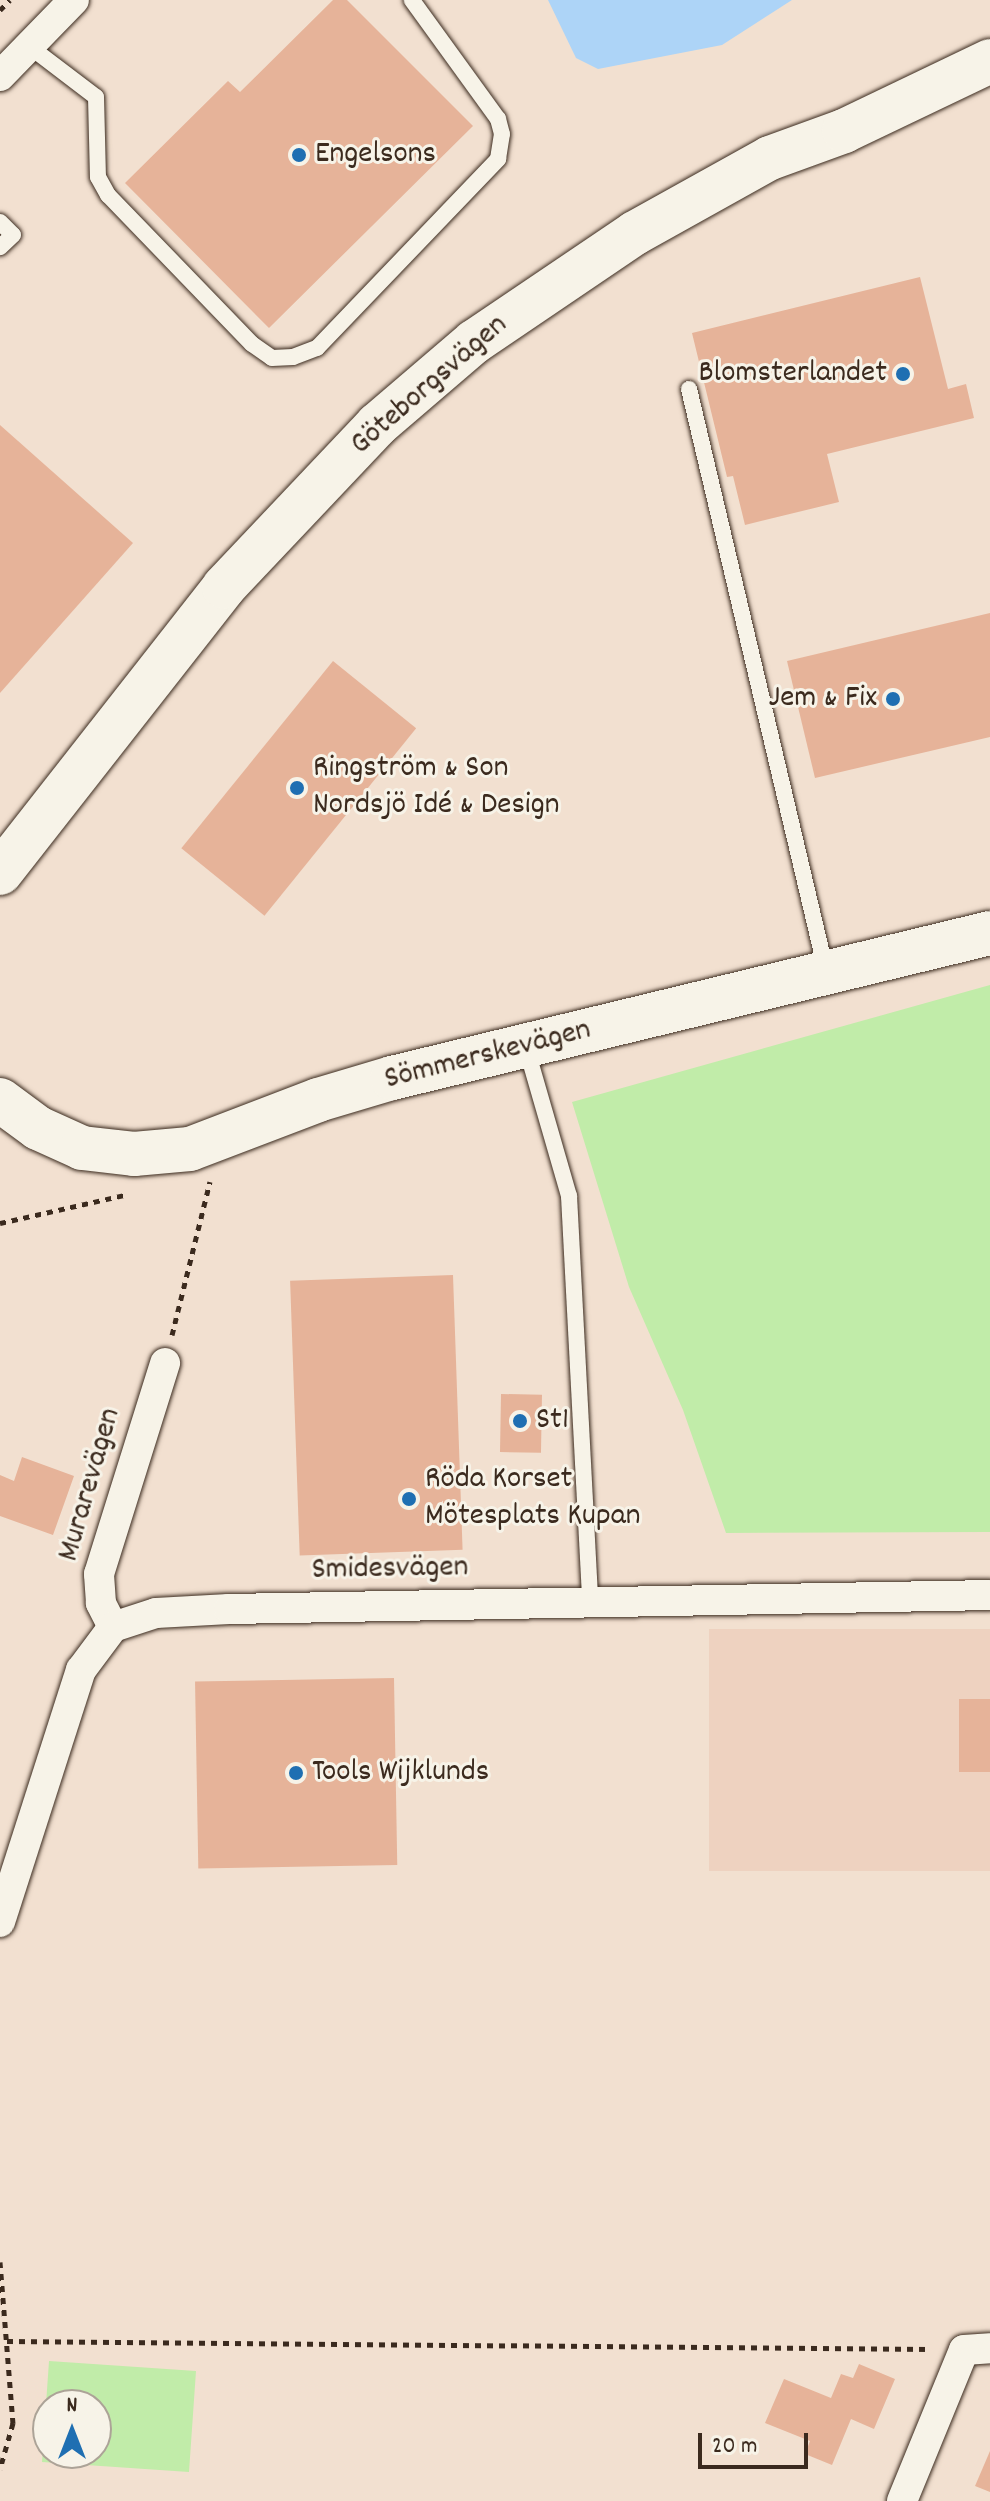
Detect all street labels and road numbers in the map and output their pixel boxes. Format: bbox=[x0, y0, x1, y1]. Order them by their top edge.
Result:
street label: Göteborgsvägen bbox=[343, 307, 517, 465]
street label: Sömmerskevägen bbox=[381, 1012, 595, 1100]
street label: Murarevägen bbox=[51, 1404, 131, 1566]
street label: Smidesvägen bbox=[311, 1549, 469, 1591]

